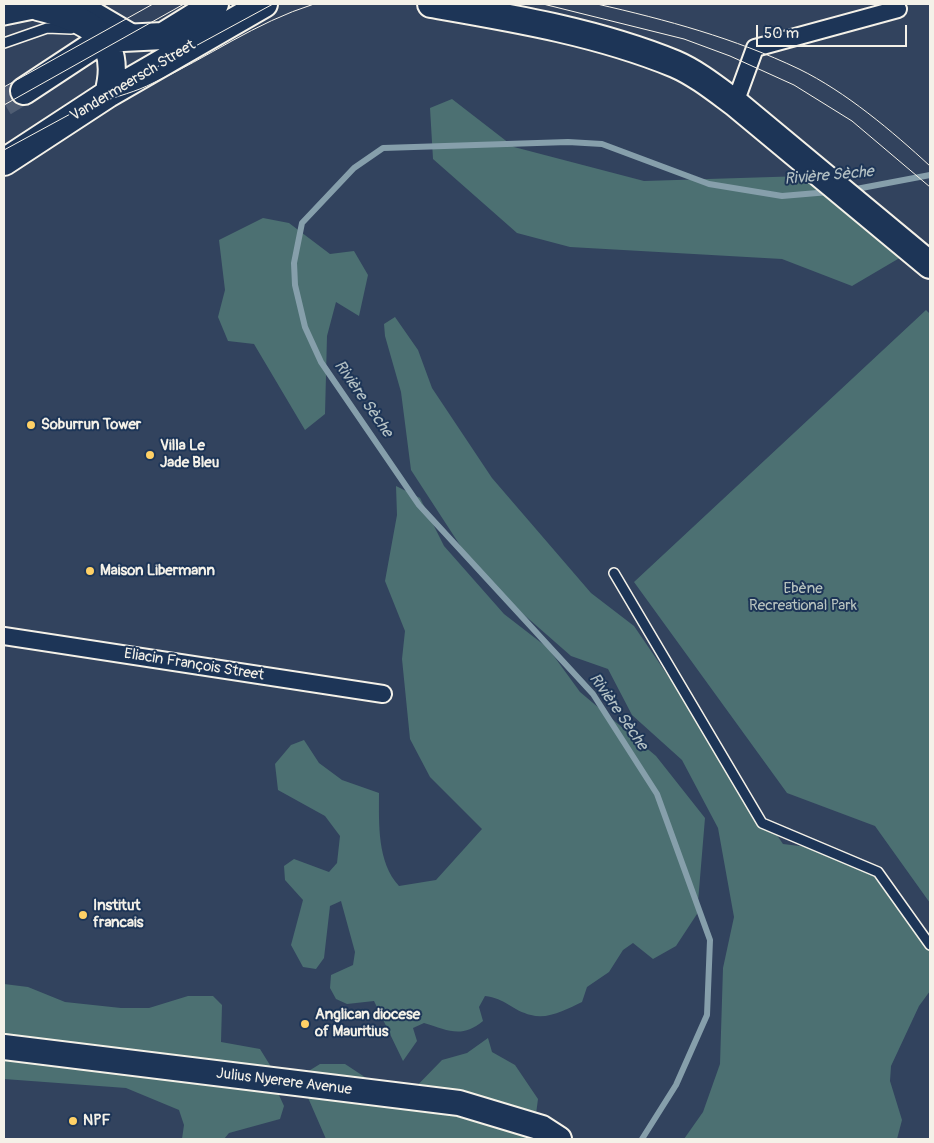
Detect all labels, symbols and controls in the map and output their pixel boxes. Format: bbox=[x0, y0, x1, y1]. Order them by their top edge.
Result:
scale bar bbox=[759, 15, 910, 47]
text: 50 m bbox=[764, 24, 799, 43]
street label: Vandermeersch Street bbox=[67, 36, 199, 126]
water label: Rivière Sèche bbox=[784, 163, 874, 189]
water label: Rivière Sèche bbox=[330, 357, 396, 441]
place label: Soburrun Tower bbox=[41, 416, 141, 434]
marker: Soburrun Tower bbox=[25, 419, 37, 431]
place label: Villa Le Jade Bleu bbox=[160, 437, 219, 472]
marker: Villa Le Jade Bleu bbox=[144, 449, 156, 461]
place label: Maison Libermann bbox=[100, 562, 215, 580]
marker: Maison Libermann bbox=[84, 565, 96, 577]
park label: Ebène Recreational Park bbox=[749, 580, 857, 615]
street label: Eliacin François Street bbox=[123, 645, 265, 685]
water label: Rivière Sèche bbox=[585, 670, 651, 754]
place label: Institut francais bbox=[93, 897, 143, 932]
marker: Institut francais bbox=[77, 909, 89, 921]
place label: Anglican diocese of Mauritius bbox=[315, 1006, 420, 1041]
marker: Anglican diocese of Mauritius bbox=[299, 1018, 311, 1030]
street label: Julius Nyerere Avenue bbox=[215, 1065, 353, 1099]
place label: NPF bbox=[83, 1112, 110, 1130]
marker: NPF bbox=[67, 1115, 79, 1127]

